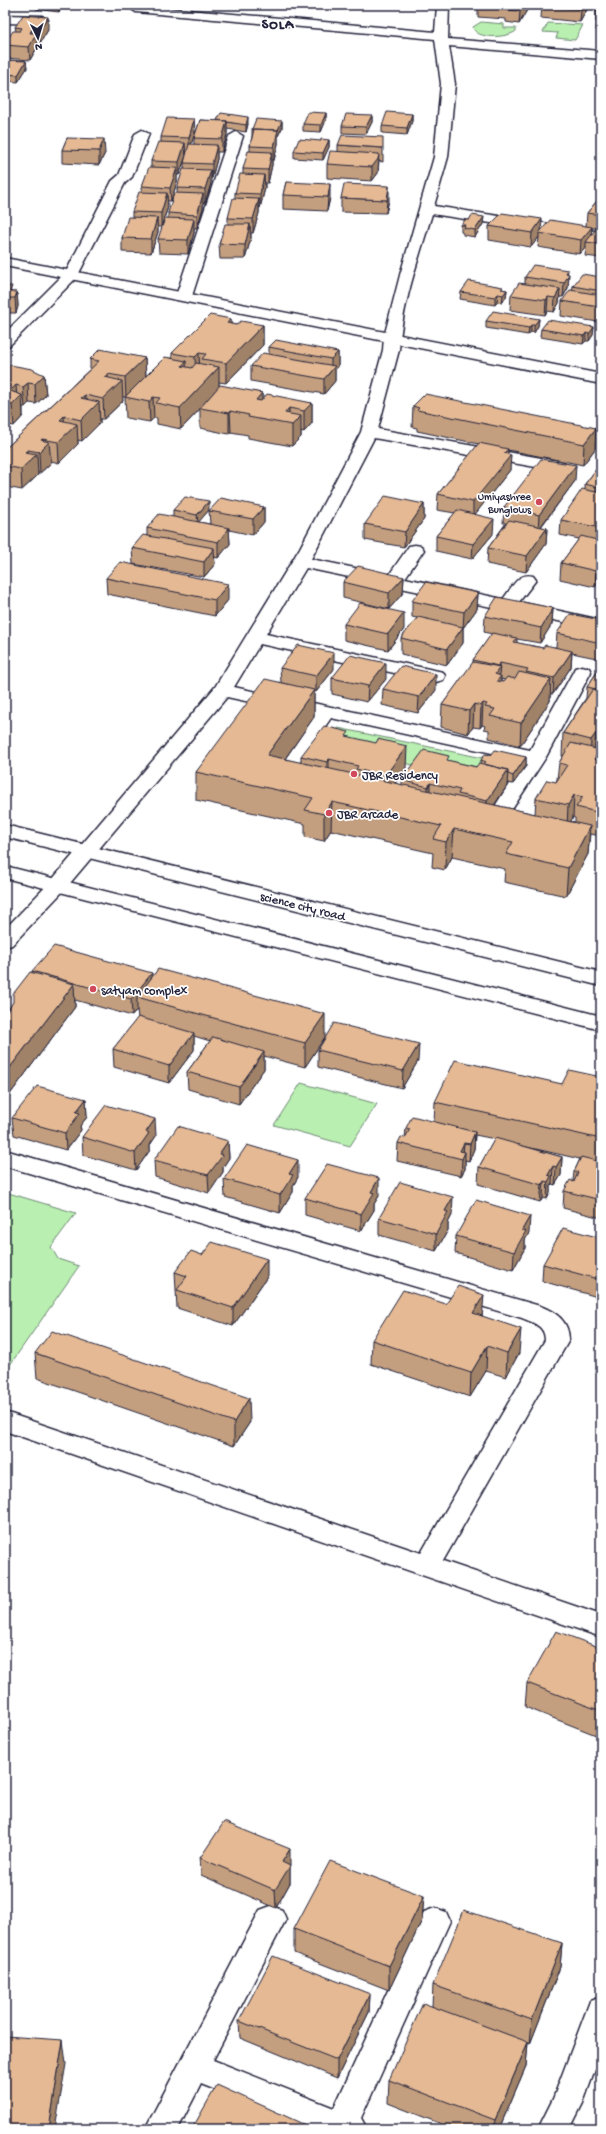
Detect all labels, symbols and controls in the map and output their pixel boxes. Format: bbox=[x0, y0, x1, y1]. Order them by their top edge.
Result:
district label: SOLA bbox=[262, 17, 295, 34]
north arrow bbox=[18, 18, 58, 58]
text: N bbox=[35, 40, 43, 52]
place label: Umiyashree Bunglows bbox=[478, 492, 532, 517]
marker: Umiyashree Bunglows bbox=[534, 497, 544, 507]
marker: JBR Residency bbox=[349, 769, 359, 779]
place label: JBR Residency bbox=[362, 769, 438, 784]
marker: JBR arcade bbox=[324, 808, 334, 818]
place label: JBR arcade bbox=[337, 808, 398, 823]
street label: science city road bbox=[258, 890, 348, 926]
marker: satyam complex bbox=[88, 984, 98, 994]
place label: satyam complex bbox=[101, 984, 188, 999]

